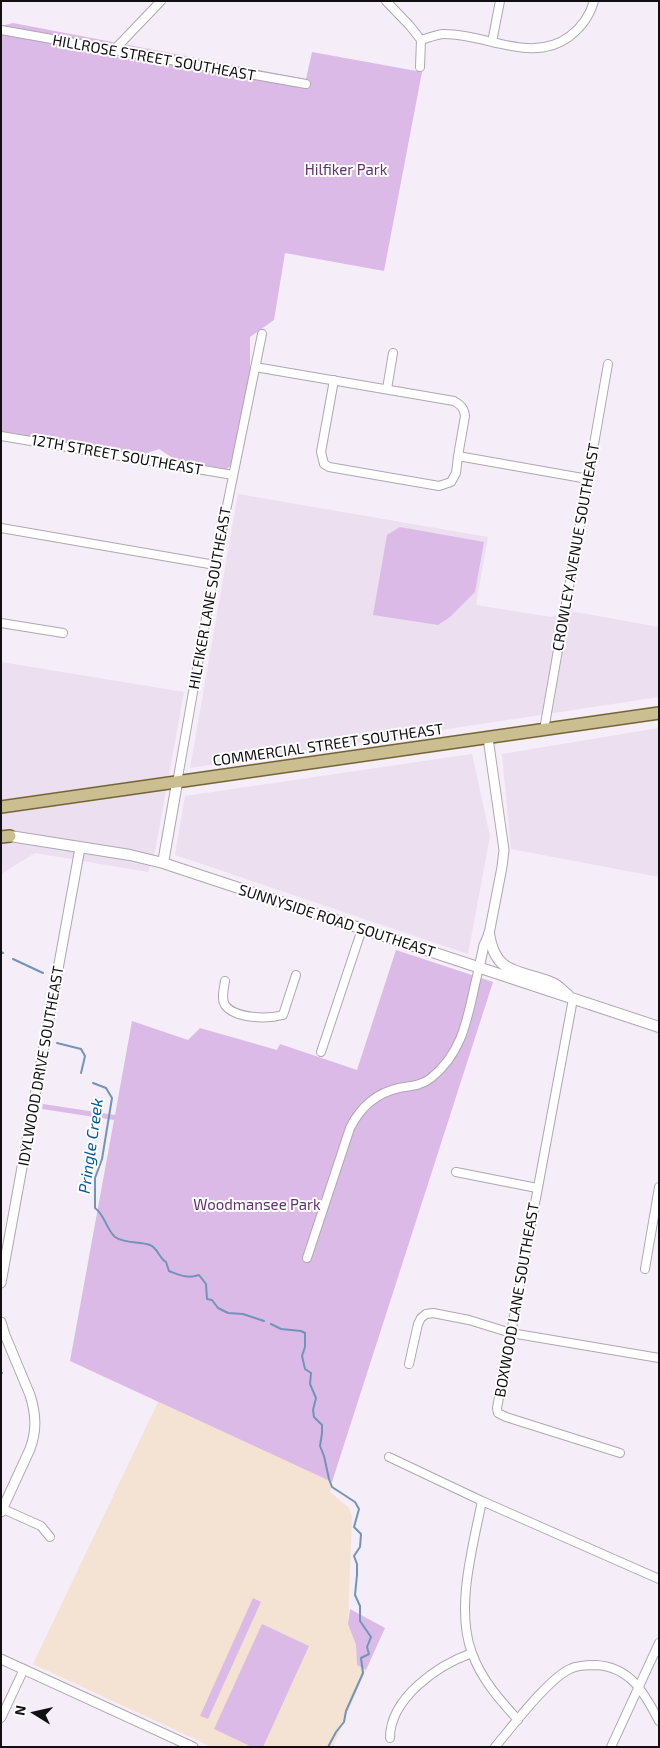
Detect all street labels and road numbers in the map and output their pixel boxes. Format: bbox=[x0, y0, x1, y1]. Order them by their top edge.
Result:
street label: HILLROSE STREET SOUTHEAST bbox=[51, 31, 257, 85]
street label: 12TH STREET SOUTHEAST bbox=[30, 431, 204, 479]
street label: CROWLEY AVENUE SOUTHEAST bbox=[549, 442, 603, 652]
street label: HILFIKER LANE SOUTHEAST bbox=[185, 505, 235, 691]
street label: COMMERCIAL STREET SOUTHEAST bbox=[212, 720, 444, 770]
street label: SUNNYSIDE ROAD SOUTHEAST bbox=[236, 881, 438, 961]
street label: IDYLWOOD DRIVE SOUTHEAST bbox=[15, 965, 67, 1167]
street label: BOXWOOD LANE SOUTHEAST bbox=[491, 1201, 543, 1399]

